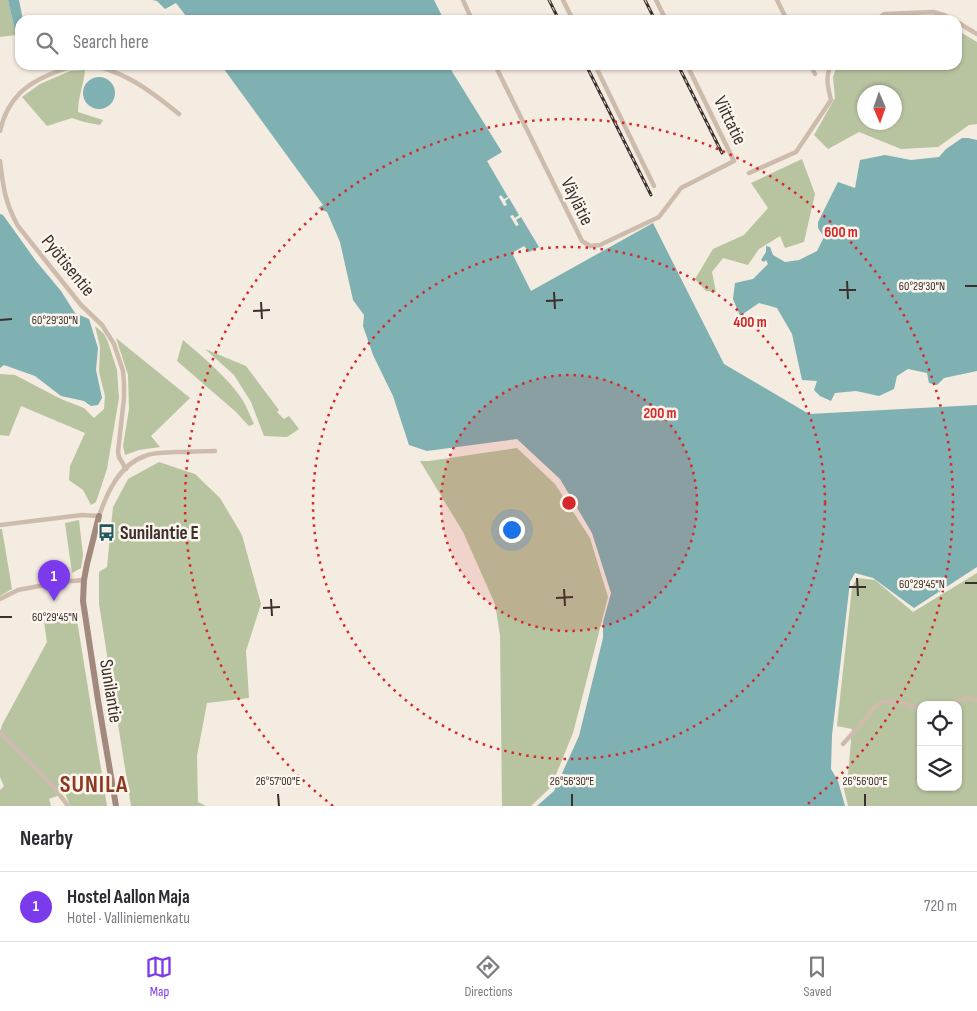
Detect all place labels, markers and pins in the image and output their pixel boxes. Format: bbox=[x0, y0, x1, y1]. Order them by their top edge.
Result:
centre of rings bbox=[560, 494, 578, 512]
bus stop icon: Sunilantie E bbox=[96, 522, 116, 542]
place label: Sunilantie E bbox=[120, 522, 199, 545]
pin: 1 bbox=[38, 560, 70, 601]

